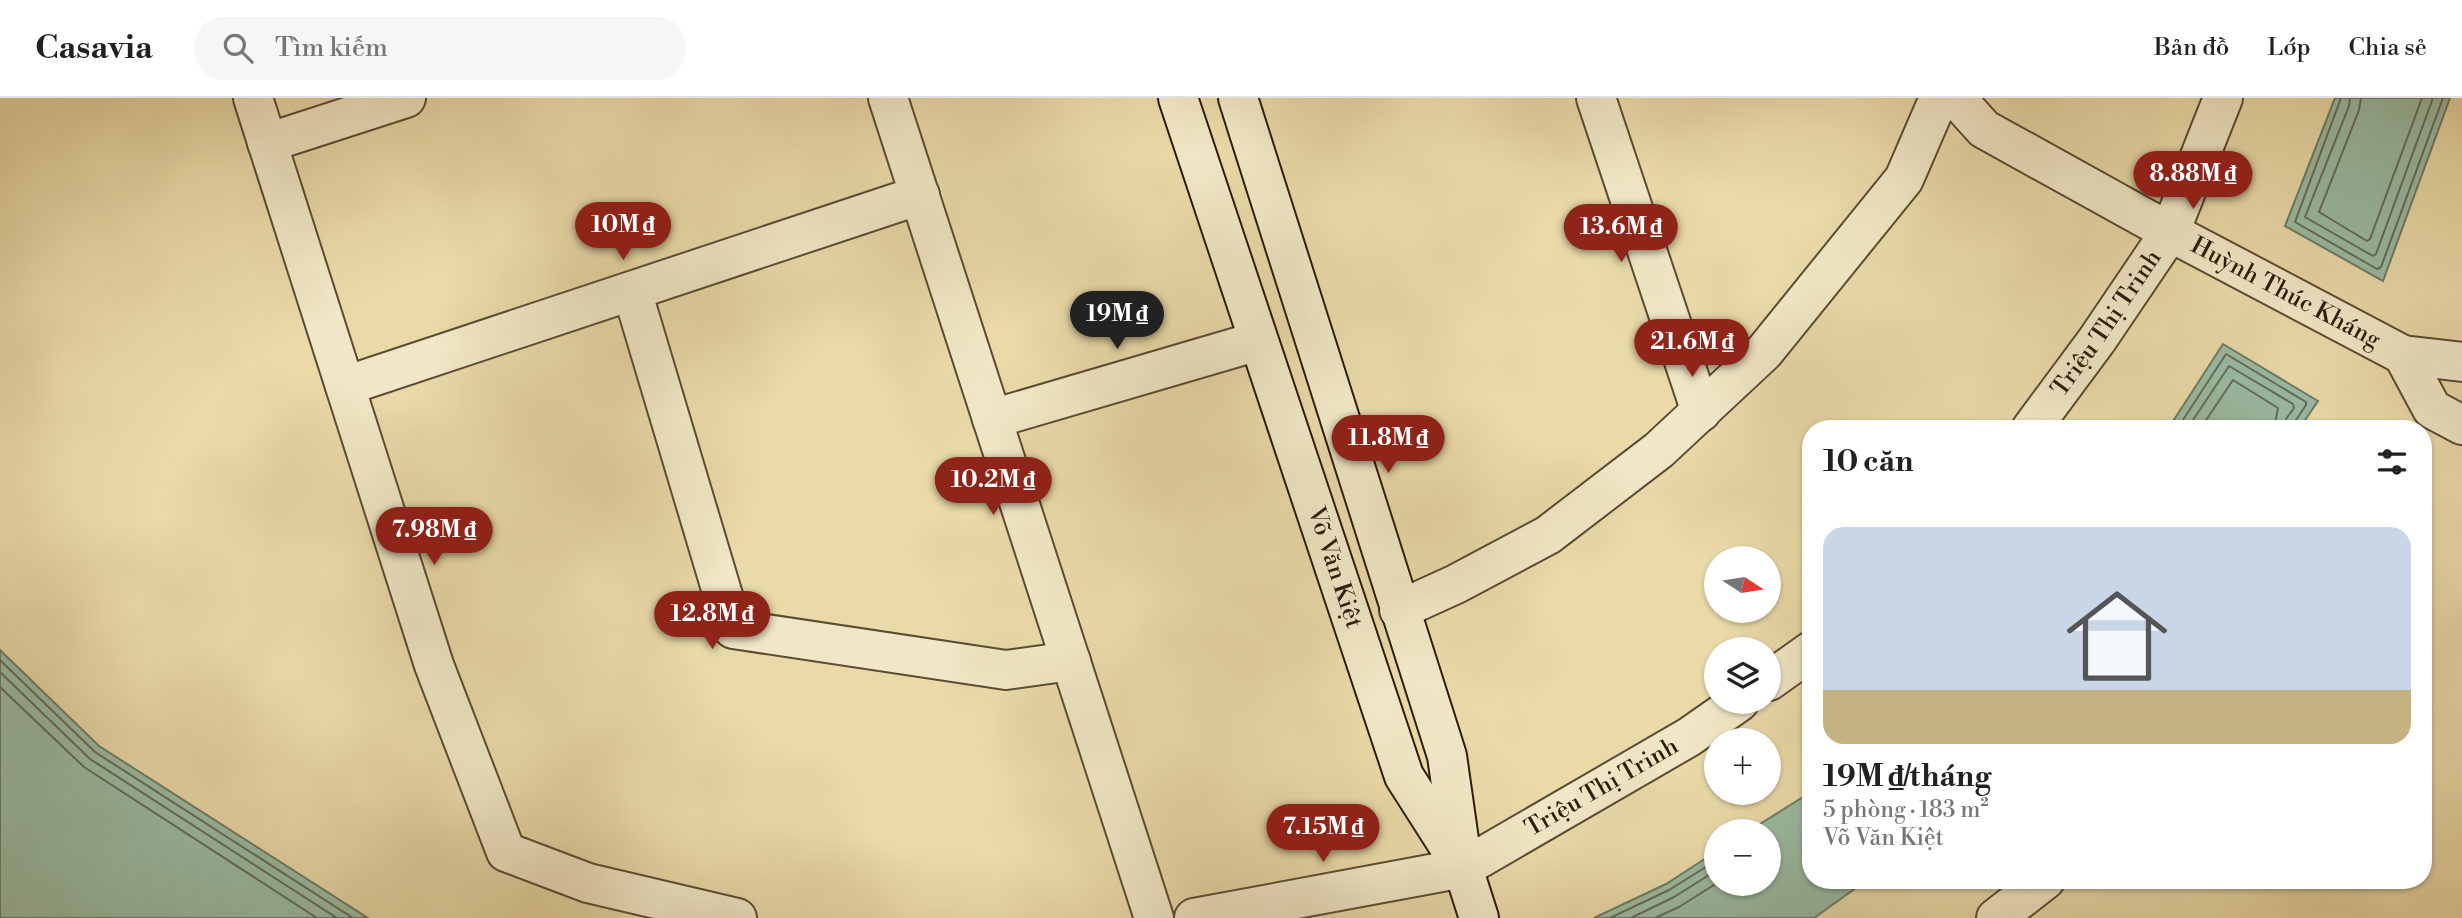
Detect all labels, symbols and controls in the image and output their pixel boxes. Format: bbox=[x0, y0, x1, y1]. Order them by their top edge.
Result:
search box bbox=[195, 17, 685, 80]
text: Casavia bbox=[35, 28, 153, 69]
icon: search bbox=[219, 29, 257, 67]
text: Tìm kiếm bbox=[275, 32, 388, 64]
text: Bản đồ bbox=[2154, 33, 2229, 63]
text: Lớp bbox=[2267, 33, 2311, 63]
text: Chia sẻ bbox=[2349, 33, 2427, 63]
pin: 8.88M ₫ bbox=[2128, 152, 2258, 211]
text: 8.88M ₫ bbox=[2149, 160, 2237, 188]
pin: 10M ₫ bbox=[574, 202, 672, 262]
pin: 13.6M ₫ bbox=[1556, 204, 1686, 264]
text: 10M ₫ bbox=[591, 211, 655, 239]
text: 13.6M ₫ bbox=[1580, 213, 1662, 241]
street label: Huỳnh Thúc Kháng bbox=[2185, 231, 2386, 356]
street label: Triệu Thị Trinh bbox=[2045, 244, 2168, 403]
pin: 19M ₫ bbox=[1068, 292, 1166, 351]
text: 19M ₫ bbox=[1086, 300, 1148, 328]
pin: 21.6M ₫ bbox=[1627, 320, 1757, 379]
text: 21.6M ₫ bbox=[1650, 328, 1734, 356]
pin: 11.8M ₫ bbox=[1323, 416, 1453, 475]
text: 11.8M ₫ bbox=[1348, 424, 1428, 452]
text: 10 căn bbox=[1823, 443, 1913, 481]
icon: filters bbox=[2373, 443, 2411, 481]
pin: 10.2M ₫ bbox=[928, 458, 1058, 517]
text: 10.2M ₫ bbox=[951, 466, 1035, 494]
street label: Võ Văn Kiệt bbox=[1300, 502, 1369, 633]
pin: 7.98M ₫ bbox=[369, 508, 499, 567]
text: 7.98M ₫ bbox=[392, 516, 476, 544]
north arrow bbox=[1704, 546, 1782, 623]
map controls bbox=[1704, 546, 1781, 896]
icon: home bbox=[2054, 573, 2180, 699]
pin: 12.8M ₫ bbox=[647, 592, 777, 651]
text: 12.8M ₫ bbox=[670, 600, 754, 628]
button: layers bbox=[1704, 637, 1781, 714]
button: + bbox=[1704, 728, 1781, 805]
street label: Triệu Thị Trinh bbox=[1520, 731, 1684, 844]
text: 19M ₫/tháng bbox=[1823, 758, 1991, 796]
text: 5 phòng · 183 m² bbox=[1823, 796, 1988, 824]
pin: 7.15M ₫ bbox=[1258, 804, 1388, 864]
text: 7.15M ₫ bbox=[1282, 813, 1364, 841]
button: − bbox=[1704, 819, 1781, 896]
text: Võ Văn Kiệt bbox=[1823, 824, 1944, 852]

